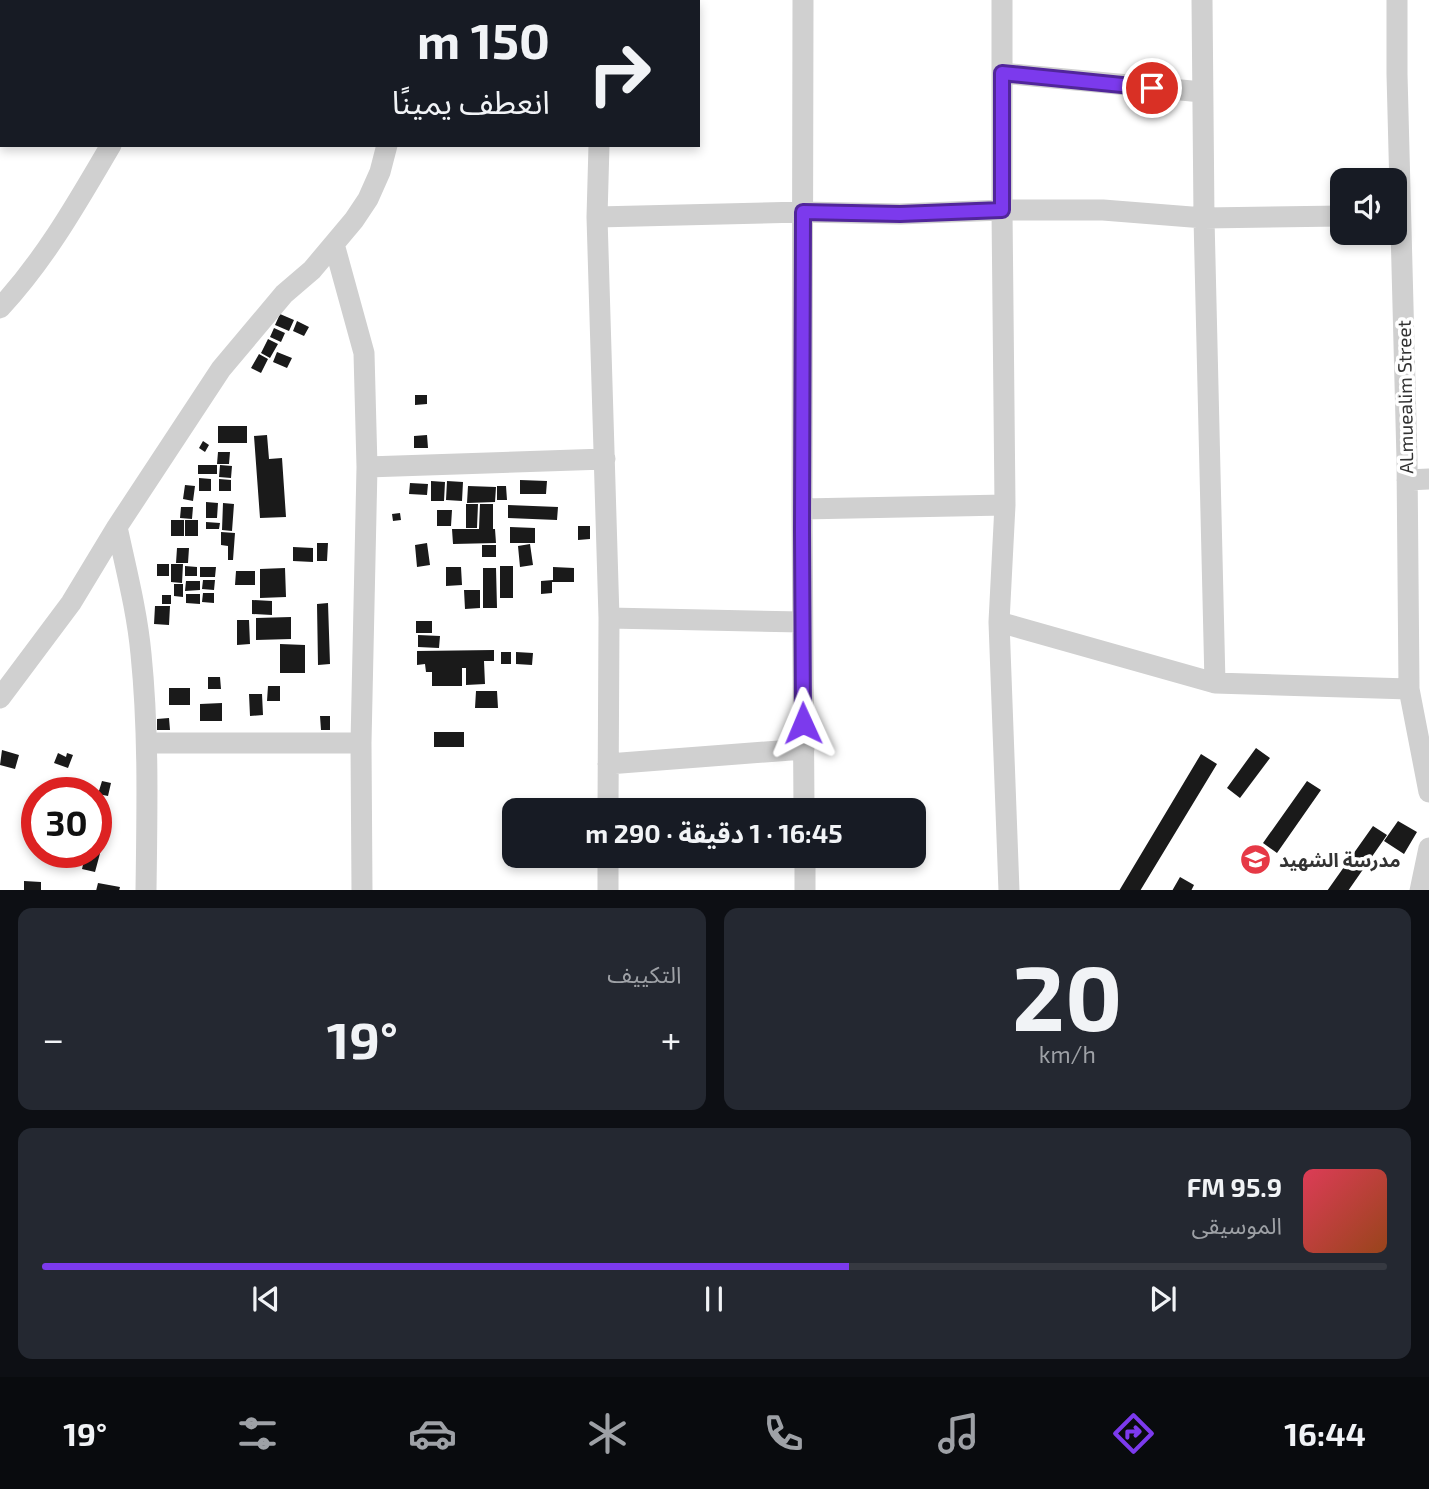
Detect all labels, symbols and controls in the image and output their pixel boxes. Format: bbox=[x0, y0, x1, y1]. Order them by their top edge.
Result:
text: 150 m bbox=[417, 10, 550, 69]
icon: right bbox=[574, 28, 665, 119]
pin bbox=[1122, 58, 1182, 118]
icon: arrive bbox=[1133, 69, 1171, 107]
text: انعطف يمينًا bbox=[392, 82, 550, 120]
map controls bbox=[1330, 168, 1407, 245]
button: sound bbox=[1330, 168, 1407, 245]
street label: ALmuealim Street bbox=[1392, 320, 1417, 474]
position arrow bbox=[766, 686, 840, 760]
speed limit sign: 30 bbox=[21, 777, 112, 868]
text: 16:45 · 1 دقيقة · 290 m bbox=[585, 817, 843, 848]
school or university icon: مدرسة الشهيد bbox=[1239, 843, 1273, 877]
place label: مدرسة الشهيد bbox=[1279, 848, 1401, 872]
text: 20 bbox=[1012, 940, 1122, 1049]
text: التكييف bbox=[607, 960, 682, 988]
text: 19° bbox=[327, 1007, 398, 1069]
text: − bbox=[42, 1015, 64, 1061]
text: + bbox=[661, 1015, 681, 1061]
text: km/h bbox=[1039, 1040, 1096, 1068]
text: 95.9 FM bbox=[1187, 1171, 1282, 1202]
text: الموسيقى bbox=[1191, 1211, 1282, 1239]
icon: previous bbox=[247, 1280, 285, 1318]
icon: pause bbox=[695, 1280, 733, 1318]
icon: next bbox=[1144, 1280, 1182, 1318]
icon: filters bbox=[233, 1409, 282, 1458]
icon: car bbox=[408, 1409, 457, 1458]
icon: climate bbox=[583, 1409, 632, 1458]
icon: phone bbox=[759, 1409, 808, 1458]
icon: music bbox=[934, 1409, 983, 1458]
icon: directions bbox=[1109, 1409, 1158, 1458]
text: 19° bbox=[63, 1414, 107, 1452]
text: 16:44 bbox=[1284, 1414, 1366, 1452]

